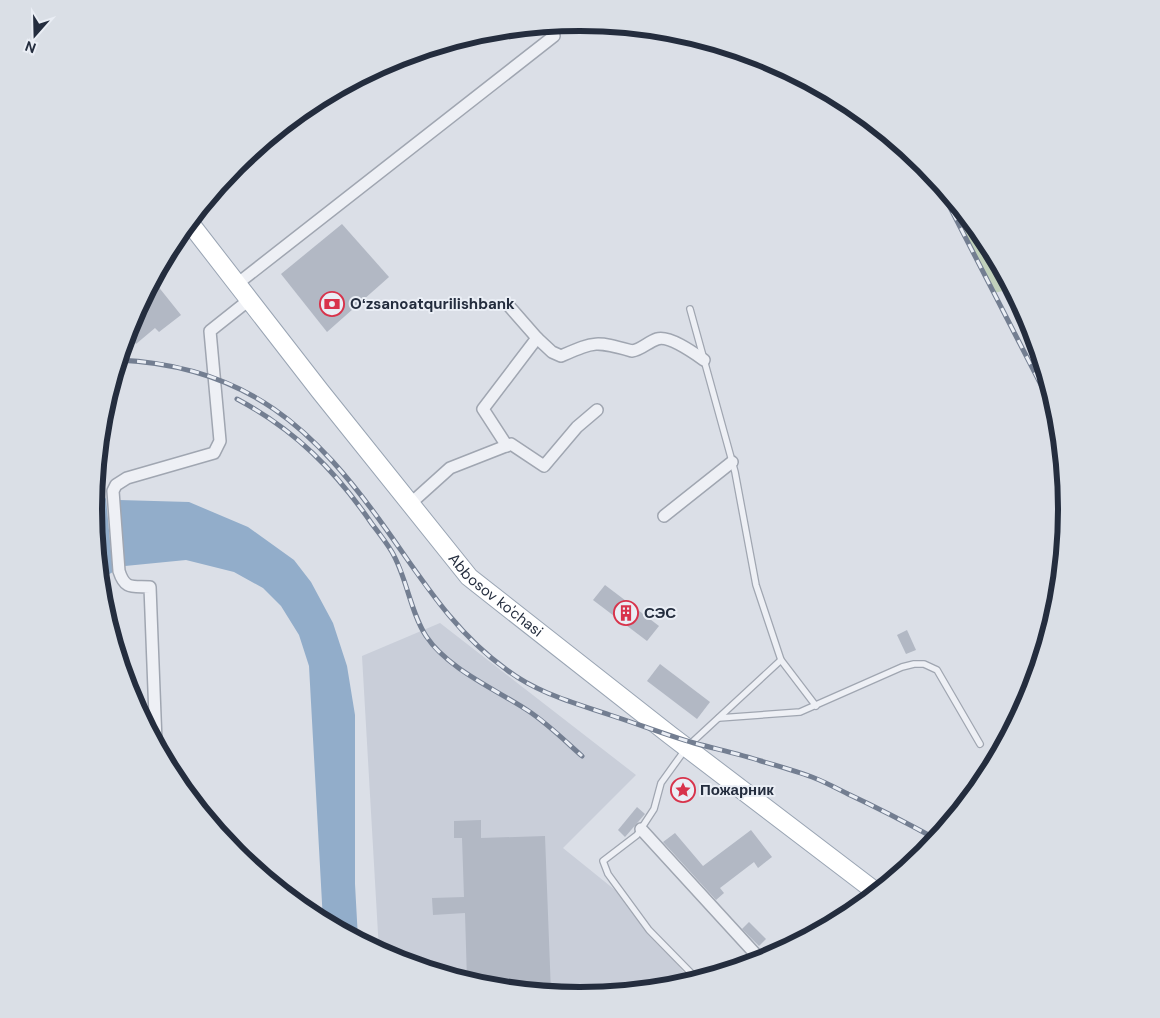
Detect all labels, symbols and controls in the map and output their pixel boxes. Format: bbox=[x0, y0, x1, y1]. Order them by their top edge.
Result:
north arrow bbox=[10, 10, 60, 60]
text: N bbox=[23, 37, 38, 57]
bank icon: Oʻzsanoatqurilishbank bbox=[319, 291, 345, 317]
place label: Oʻzsanoatqurilishbank bbox=[350, 294, 515, 314]
street label: Abbosov ko'chasi bbox=[444, 549, 547, 641]
building icon: СЭС bbox=[613, 600, 639, 626]
place label: СЭС bbox=[644, 603, 676, 623]
place icon: Пожарник bbox=[670, 777, 696, 803]
place label: Пожарник bbox=[700, 780, 774, 800]

